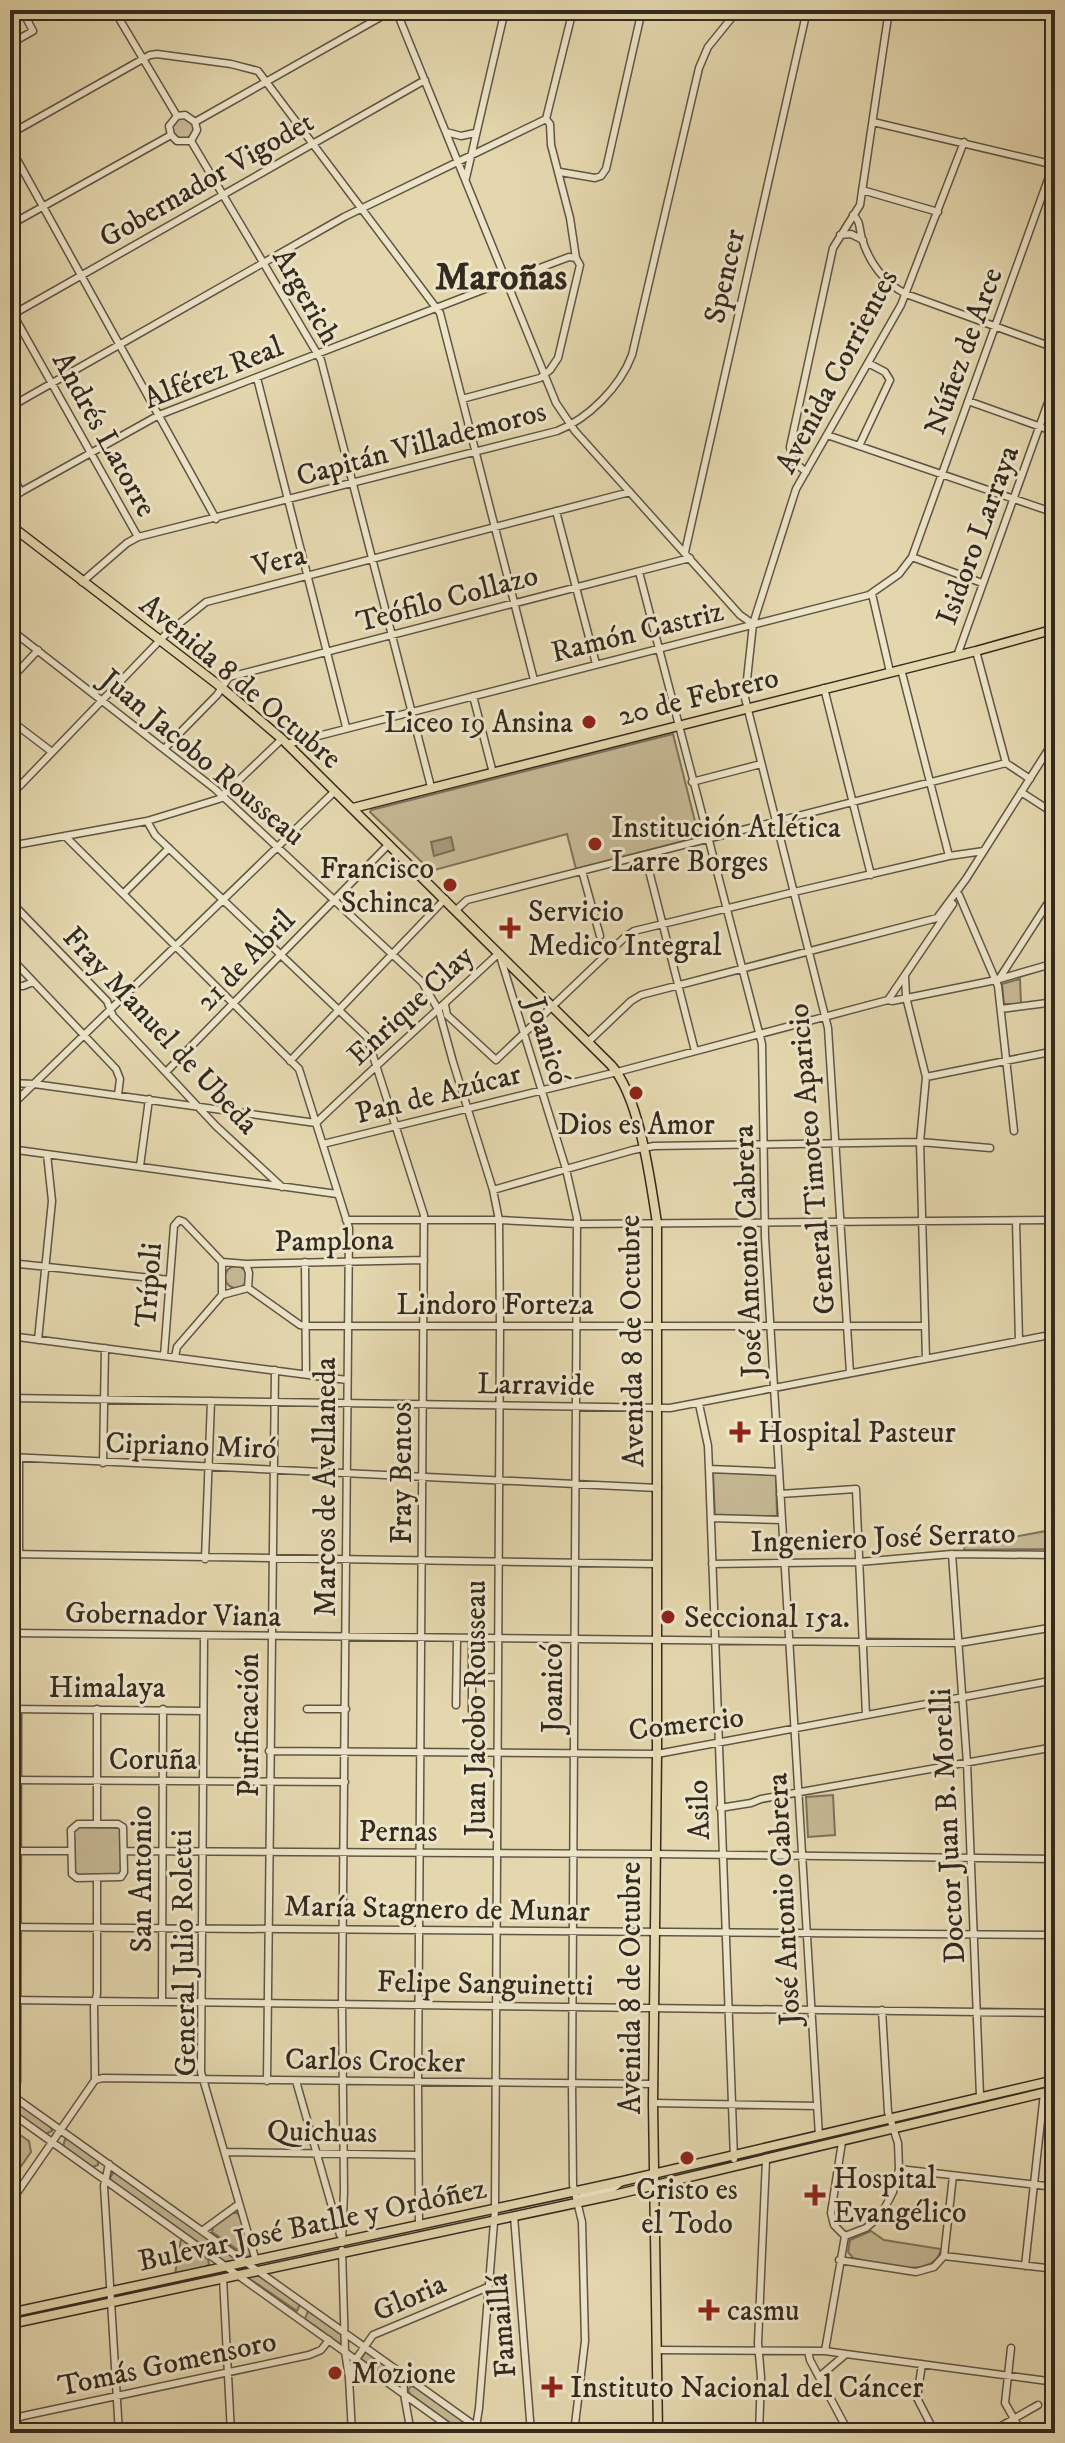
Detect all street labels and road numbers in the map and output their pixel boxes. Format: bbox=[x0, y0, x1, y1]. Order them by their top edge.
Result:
street label: Gobernador Vigodet bbox=[93, 104, 321, 257]
street label: Spencer bbox=[697, 226, 754, 327]
street label: Argerich bbox=[263, 242, 348, 352]
street label: Avenida Corrientes bbox=[768, 263, 907, 480]
street label: Núñez de Arce bbox=[917, 263, 1012, 440]
street label: Alférez Real bbox=[138, 329, 289, 418]
street label: Andrés Latorre bbox=[43, 346, 164, 524]
street label: Capitán Villademoros bbox=[292, 393, 550, 496]
street label: Isidoro Larraya bbox=[929, 441, 1028, 630]
street label: Vera bbox=[248, 537, 310, 586]
street label: Teófilo Collazo bbox=[353, 557, 542, 641]
street label: Avenida 8 de Octubre bbox=[131, 587, 349, 778]
street label: Ramón Castriz bbox=[547, 593, 727, 672]
street label: Juan Jacobo Rousseau bbox=[90, 660, 312, 855]
street label: 20 de Febrero bbox=[614, 660, 783, 735]
street label: 21 de Abril bbox=[189, 903, 303, 1020]
street label: Fray Manuel de Ubeda bbox=[54, 919, 266, 1143]
street label: Enrique Clay bbox=[340, 938, 483, 1074]
street label: Joanicó bbox=[515, 990, 577, 1090]
street label: General Timoteo Aparicio bbox=[780, 1002, 845, 1316]
street label: Pan de Azúcar bbox=[352, 1056, 525, 1133]
street label: José Antonio Cabrera bbox=[726, 1124, 771, 1381]
street label: Avenida 8 de Octubre bbox=[612, 1214, 653, 1468]
street label: Pamplona bbox=[274, 1222, 394, 1261]
street label: Trípoli bbox=[128, 1242, 171, 1329]
street label: Lindoro Forteza bbox=[396, 1287, 594, 1324]
street label: Marcos de Avellaneda bbox=[308, 1357, 345, 1617]
street label: Larravide bbox=[477, 1366, 595, 1405]
street label: Fray Bentos bbox=[384, 1402, 421, 1544]
street label: Cipriano Miró bbox=[105, 1425, 277, 1468]
street label: Ingeniero José Serrato bbox=[750, 1515, 1016, 1562]
street label: Juan Jacobo Rousseau bbox=[458, 1580, 495, 1839]
street label: Gobernador Viana bbox=[65, 1595, 282, 1636]
street label: Joanicó bbox=[535, 1643, 572, 1736]
street label: Purificación bbox=[231, 1653, 268, 1797]
street label: Himalaya bbox=[49, 1670, 166, 1707]
street label: Doctor Juan B. Morelli bbox=[923, 1687, 974, 1965]
street label: Comercio bbox=[627, 1699, 746, 1750]
street label: Coruña bbox=[109, 1742, 198, 1779]
street label: José Antonio Cabrera bbox=[759, 1772, 810, 2029]
street label: Asilo bbox=[680, 1779, 719, 1841]
street label: San Antonio bbox=[124, 1805, 161, 1953]
street label: Pernas bbox=[358, 1814, 438, 1851]
street label: General Julio Roletti bbox=[164, 1829, 205, 2077]
street label: Avenida 8 de Octubre bbox=[613, 1862, 650, 2114]
street label: María Stagnero de Munar bbox=[284, 1888, 590, 1931]
street label: Felipe Sanguinetti bbox=[376, 1964, 594, 2005]
street label: Carlos Crocker bbox=[285, 2041, 465, 2082]
street label: Quichuas bbox=[267, 2113, 377, 2152]
street label: Bulevar José Batlle y Ordóñez bbox=[135, 2170, 490, 2280]
street label: Gloria bbox=[367, 2266, 452, 2331]
street label: Famaillá bbox=[480, 2272, 525, 2379]
street label: Tomás Gomensoro bbox=[55, 2323, 280, 2406]

